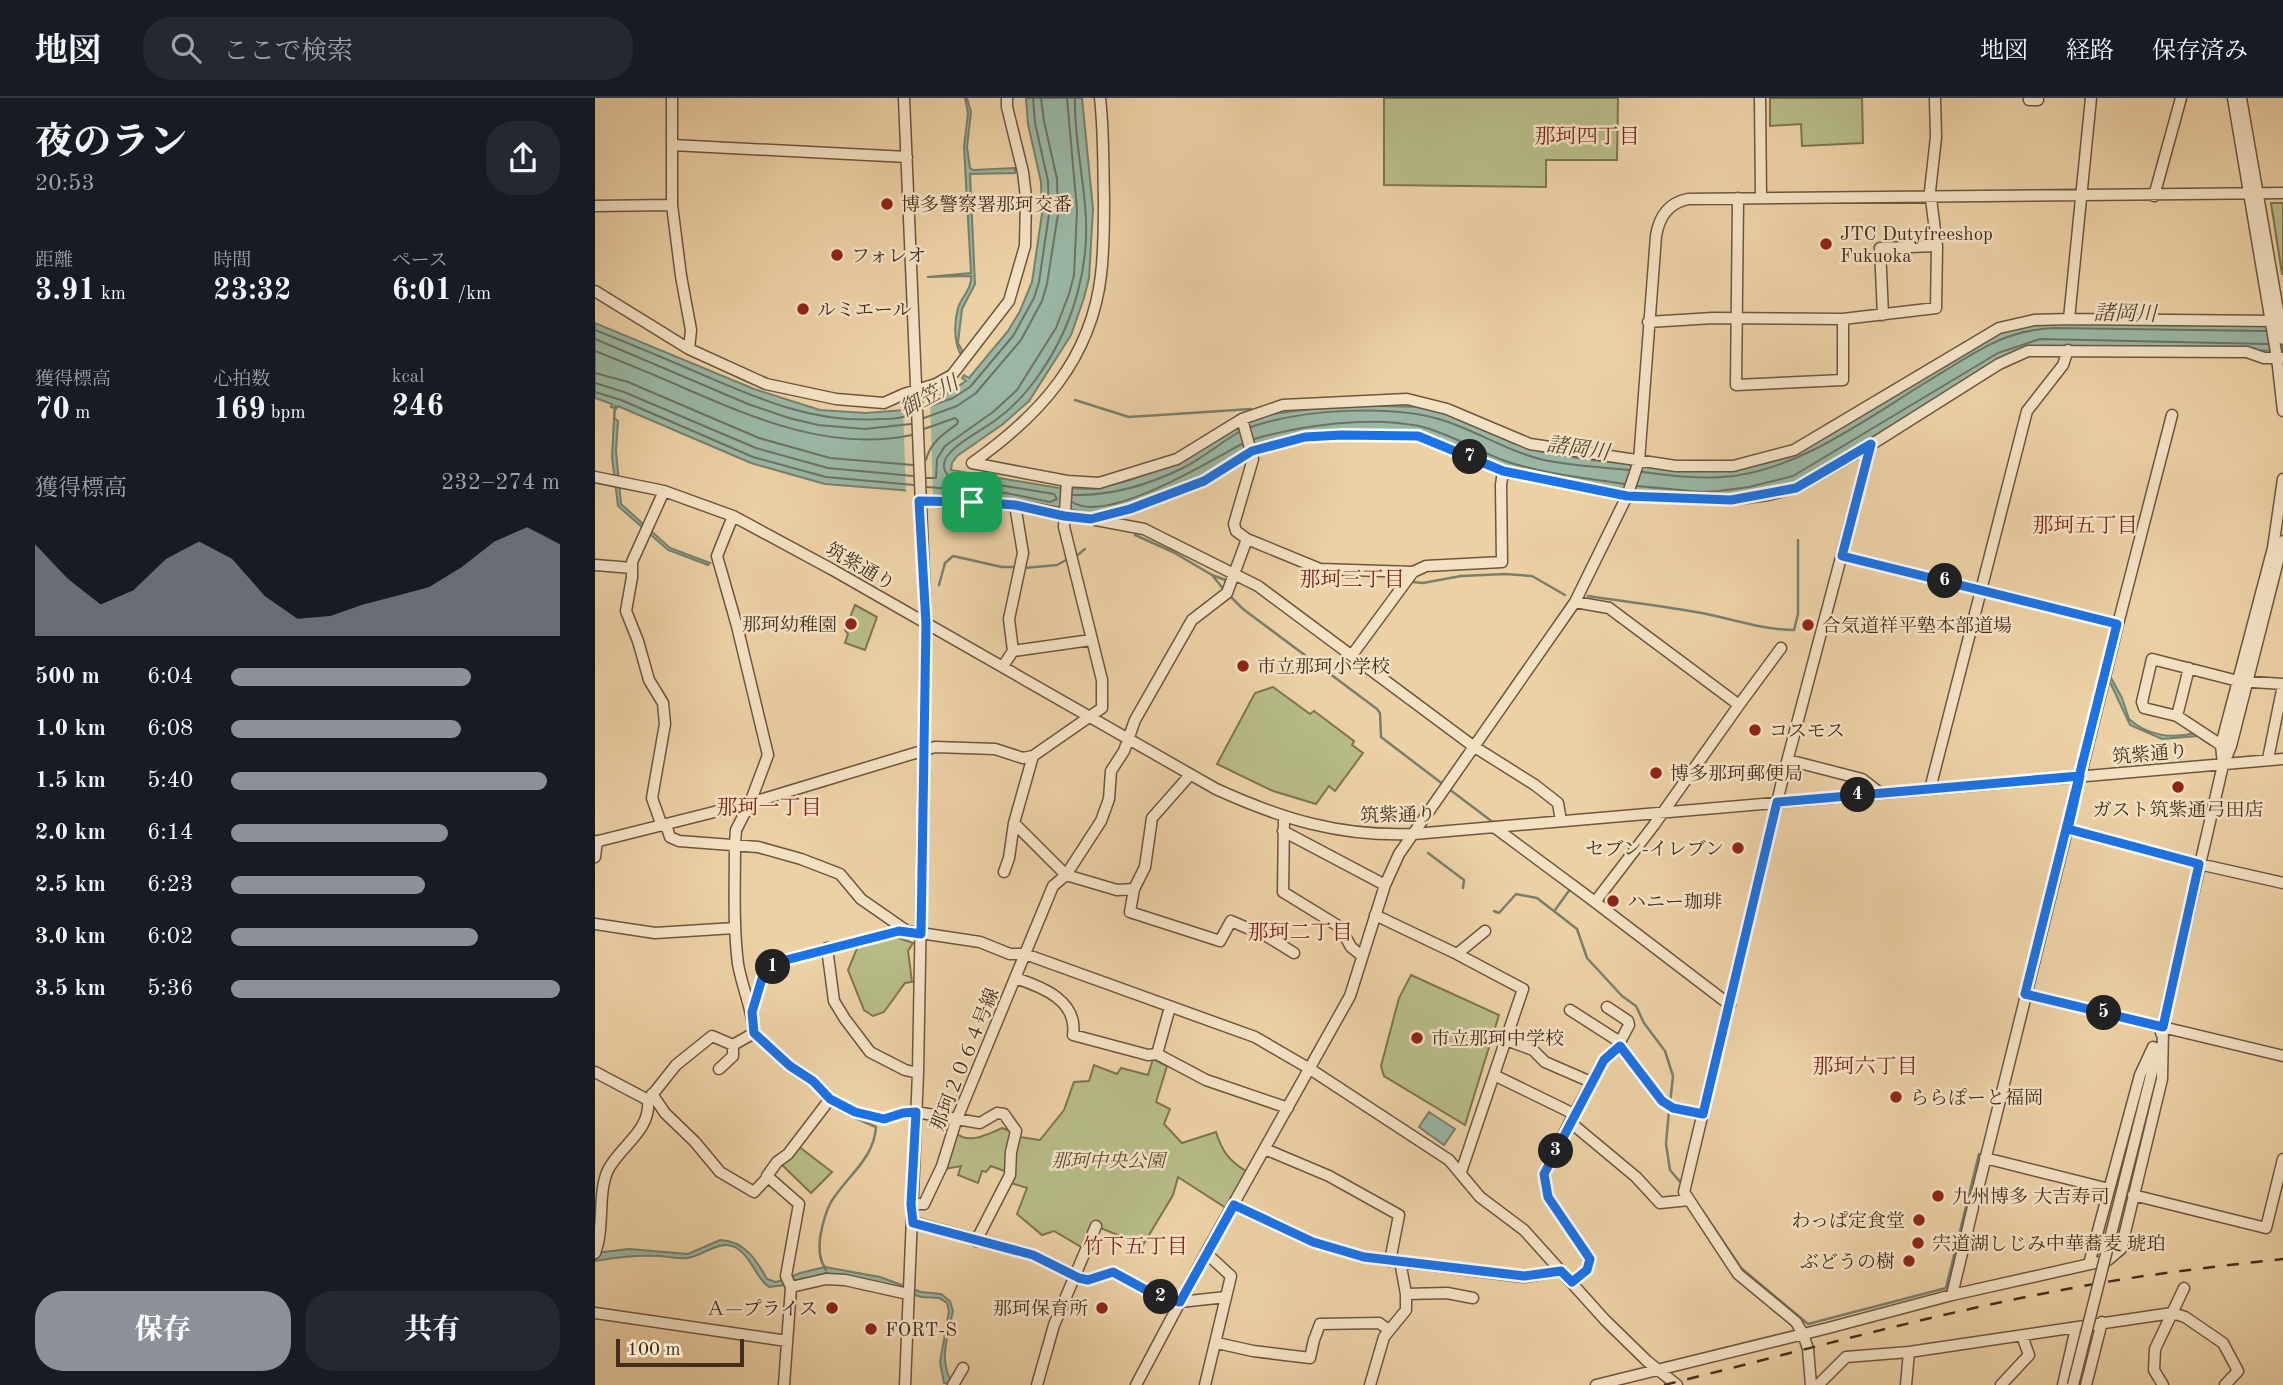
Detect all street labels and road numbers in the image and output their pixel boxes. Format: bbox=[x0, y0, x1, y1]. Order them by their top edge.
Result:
street label: 筑紫通り bbox=[822, 539, 898, 595]
street label: 筑紫通り bbox=[2111, 741, 2189, 768]
street label: 筑紫通り bbox=[1360, 804, 1436, 827]
street label: 那珂２０６４号線 bbox=[927, 985, 1004, 1134]

